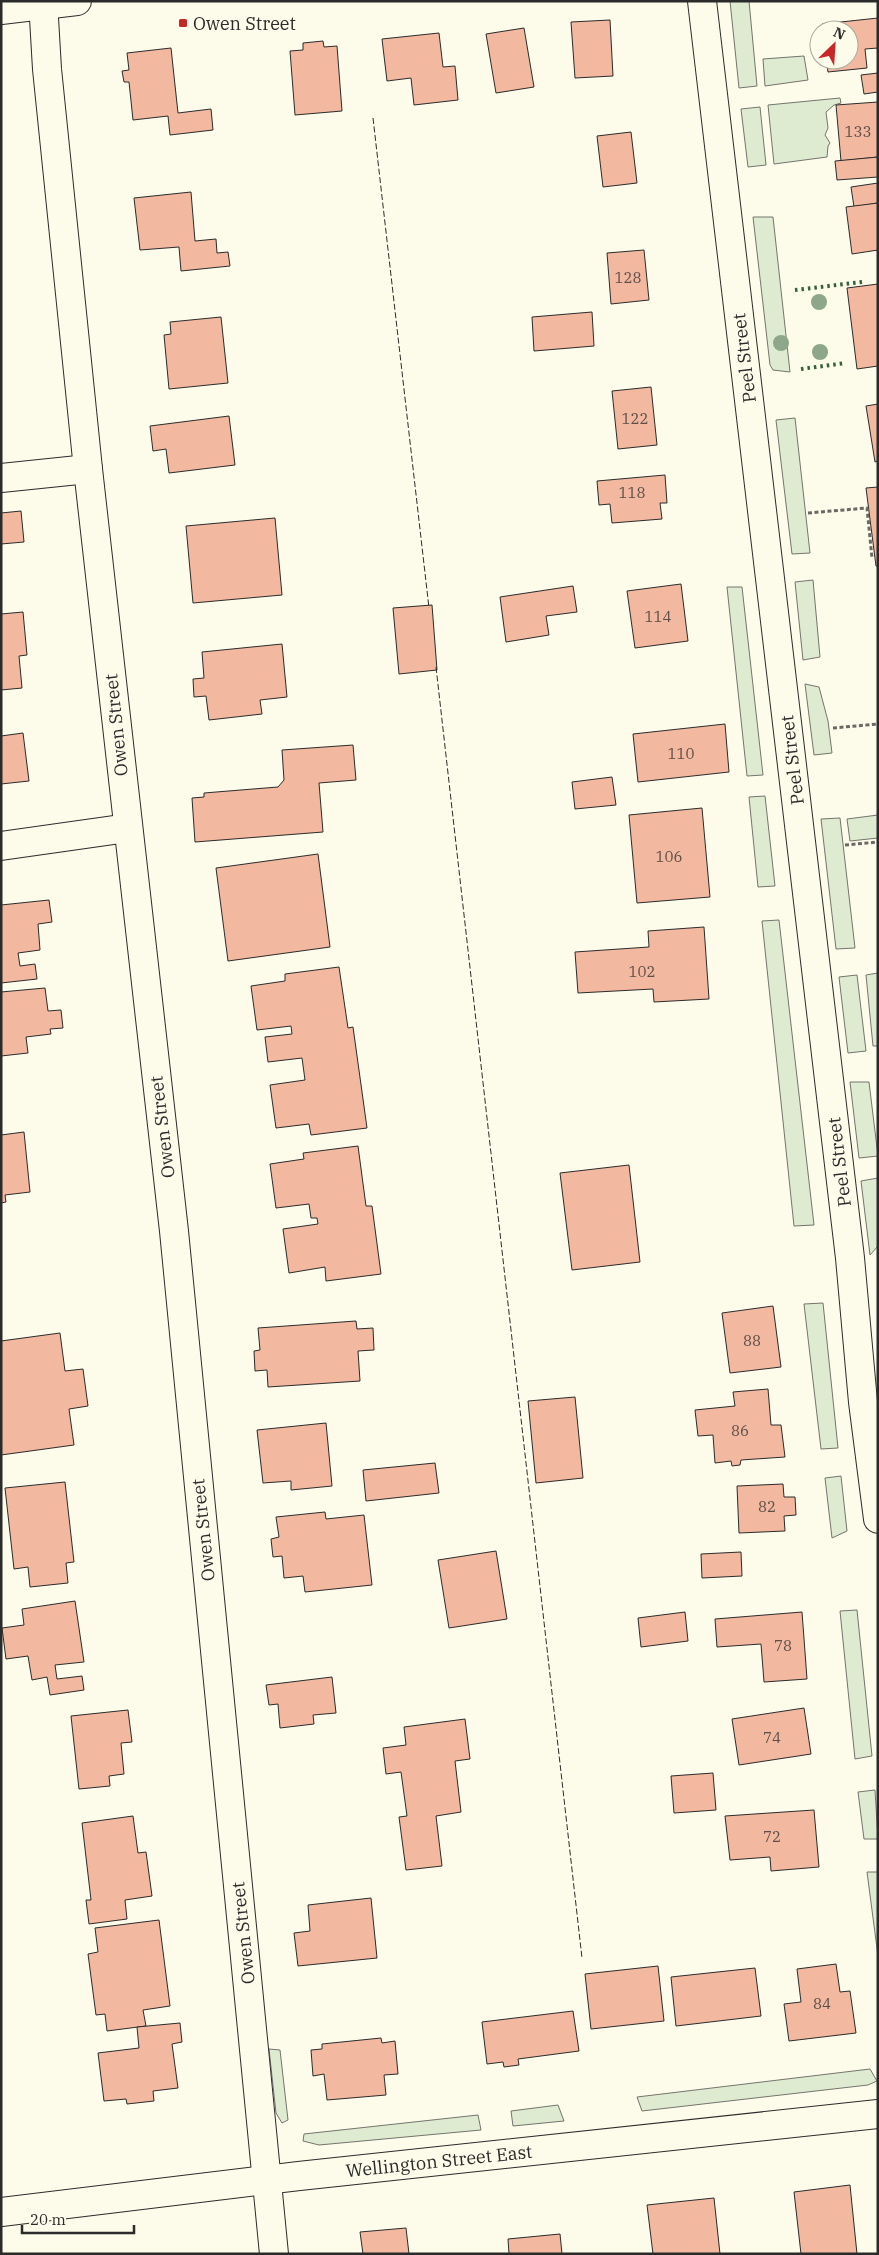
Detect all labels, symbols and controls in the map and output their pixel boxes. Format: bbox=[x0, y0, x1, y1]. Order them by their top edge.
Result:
place label: Owen Street bbox=[193, 12, 296, 35]
marker: Owen Street bbox=[177, 17, 189, 29]
north arrow bbox=[809, 20, 859, 70]
text: N bbox=[831, 23, 848, 44]
house number: 133 bbox=[844, 122, 872, 141]
house number: 128 bbox=[614, 268, 642, 287]
street label: Peel Street bbox=[727, 312, 761, 404]
house number: 122 bbox=[621, 409, 649, 428]
house number: 118 bbox=[618, 483, 646, 502]
house number: 114 bbox=[644, 607, 672, 626]
street label: Owen Street bbox=[99, 673, 133, 777]
street label: Peel Street bbox=[775, 714, 809, 806]
house number: 110 bbox=[667, 744, 695, 763]
house number: 106 bbox=[655, 847, 683, 866]
house number: 102 bbox=[628, 962, 656, 981]
street label: Owen Street bbox=[144, 1075, 180, 1179]
street label: Peel Street bbox=[822, 1116, 856, 1208]
house number: 88 bbox=[743, 1331, 761, 1350]
house number: 86 bbox=[731, 1421, 749, 1440]
street label: Owen Street bbox=[186, 1478, 220, 1582]
house number: 82 bbox=[758, 1497, 776, 1516]
house number: 78 bbox=[774, 1636, 792, 1655]
house number: 74 bbox=[763, 1728, 781, 1747]
house number: 72 bbox=[763, 1827, 781, 1846]
street label: Owen Street bbox=[226, 1881, 260, 1985]
house number: 84 bbox=[813, 1994, 831, 2013]
street label: Wellington Street East bbox=[345, 2140, 533, 2182]
scale bar bbox=[22, 2202, 135, 2234]
text: 20 m bbox=[30, 2210, 66, 2229]

